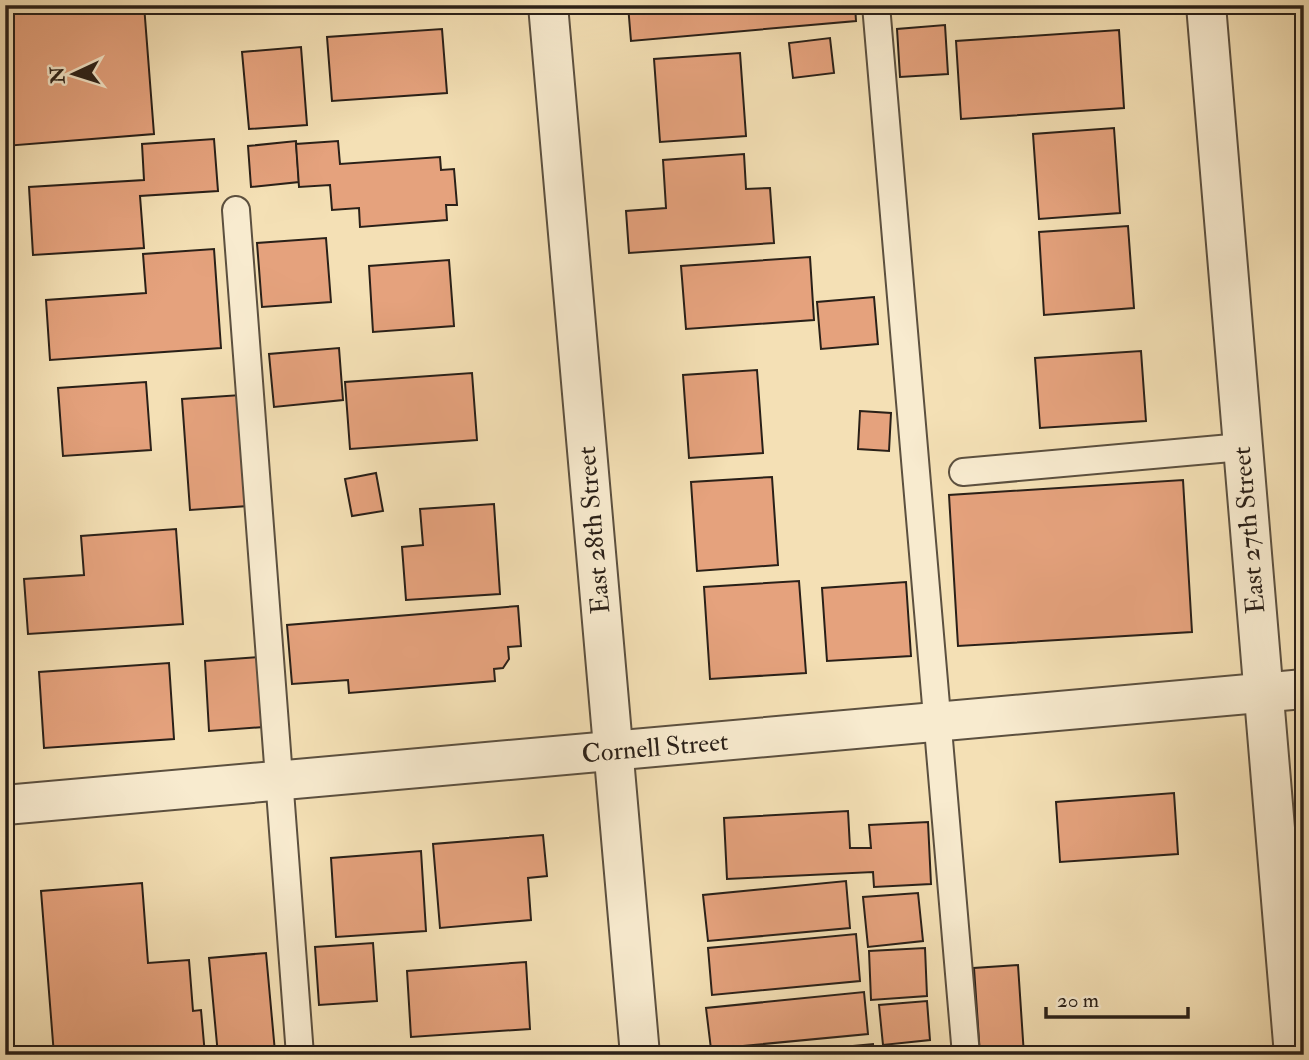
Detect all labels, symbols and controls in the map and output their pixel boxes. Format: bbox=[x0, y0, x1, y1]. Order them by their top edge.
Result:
north arrow bbox=[38, 38, 108, 108]
text: N bbox=[45, 65, 71, 85]
street label: East 28th Street bbox=[571, 445, 617, 615]
street label: East 27th Street bbox=[1226, 445, 1272, 615]
street label: Cornell Street bbox=[580, 726, 730, 770]
scale bar bbox=[1046, 976, 1188, 1020]
text: 20 m bbox=[1057, 987, 1099, 1014]

